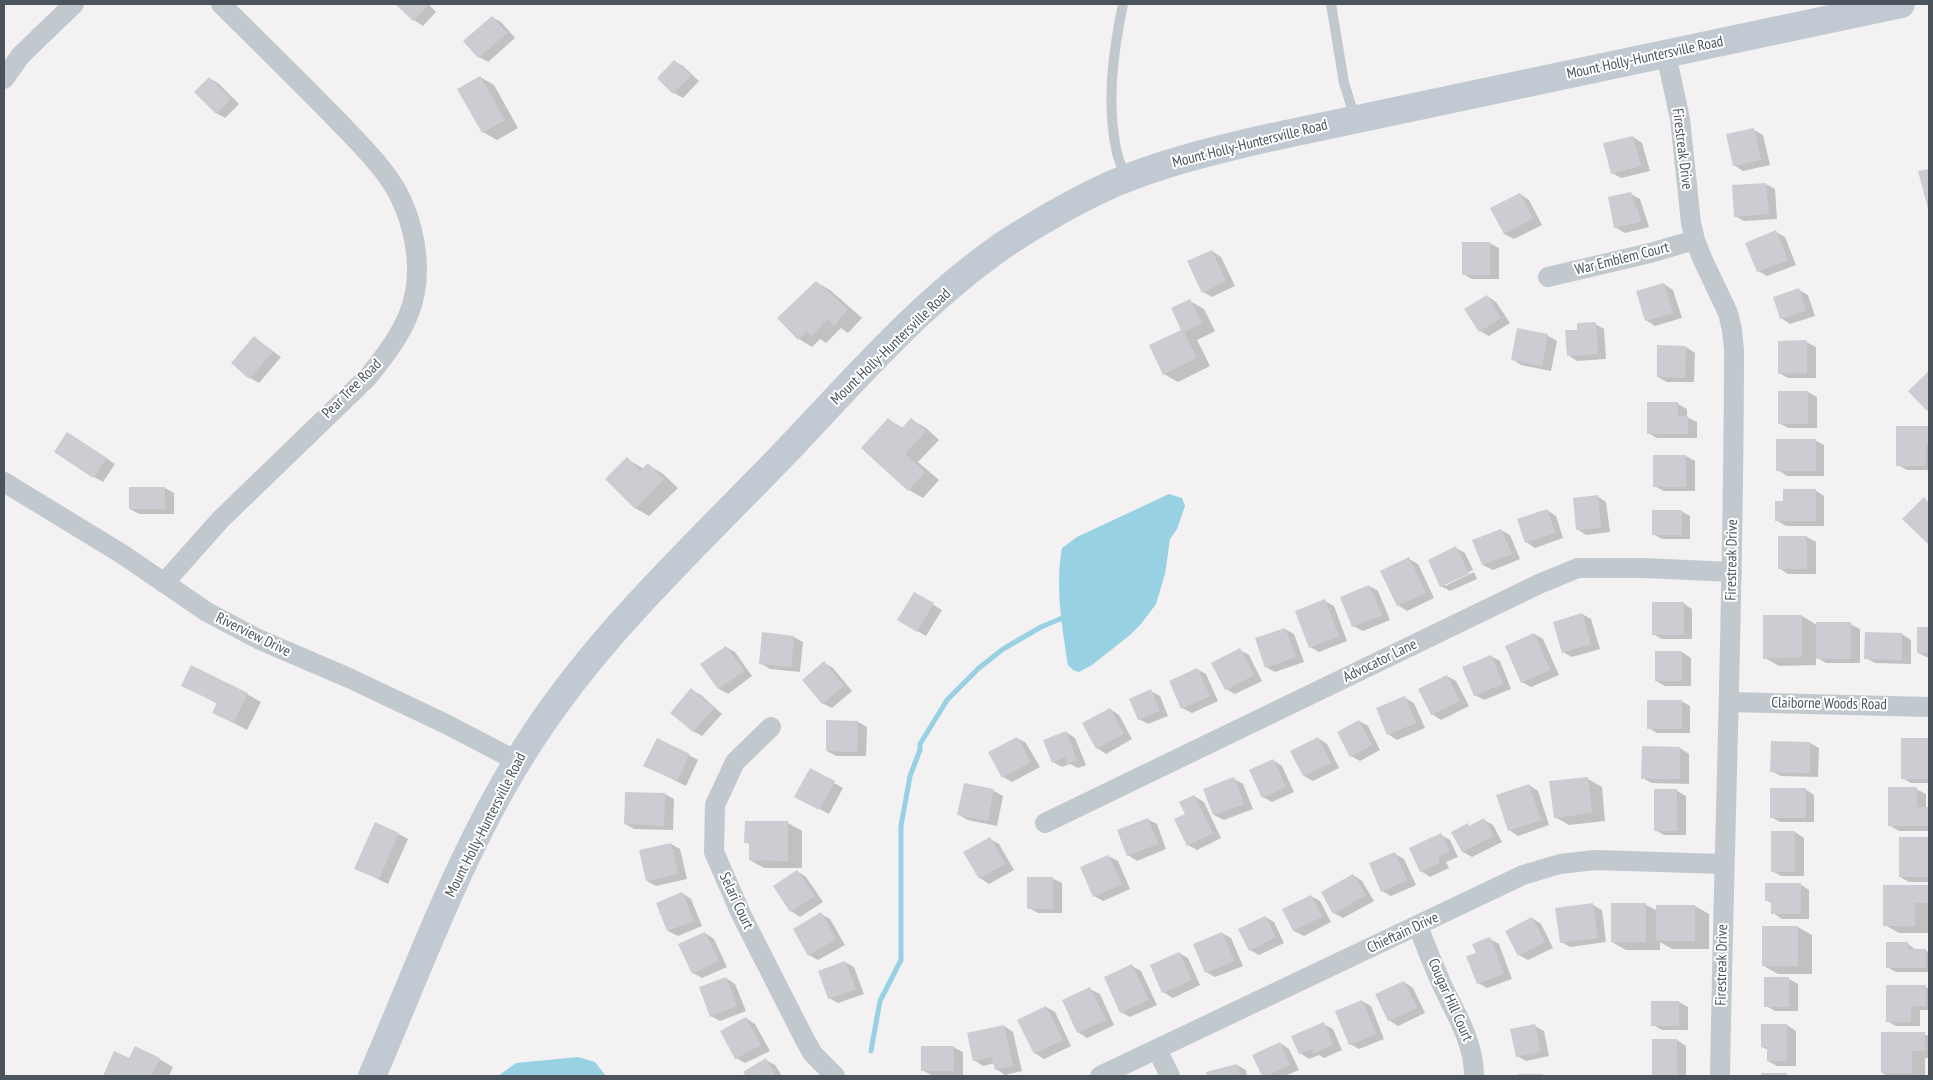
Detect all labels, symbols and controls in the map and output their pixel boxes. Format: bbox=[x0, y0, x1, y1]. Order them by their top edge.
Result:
street label: Mount Holly-Huntersville Road bbox=[1565, 33, 1725, 83]
street label: Firestreak Drive bbox=[1668, 107, 1696, 191]
street label: Mount Holly-Huntersville Road bbox=[1170, 116, 1330, 172]
street label: War Emblem Court bbox=[1573, 239, 1671, 279]
street label: Mount Holly-Huntersville Road bbox=[827, 285, 955, 409]
street label: Pear Tree Road bbox=[319, 356, 385, 422]
street label: Firestreak Drive bbox=[1722, 519, 1742, 601]
street label: Riverview Drive bbox=[213, 609, 293, 661]
street label: Advocator Lane bbox=[1340, 635, 1420, 687]
street label: Claiborne Woods Road bbox=[1771, 694, 1887, 714]
street label: Mount Holly-Huntersville Road bbox=[442, 750, 530, 900]
street label: Selari Court bbox=[715, 870, 757, 932]
street label: Chieftain Drive bbox=[1364, 909, 1442, 957]
street label: Firestreak Drive bbox=[1712, 924, 1732, 1006]
street label: Cougar Hill Court bbox=[1424, 956, 1476, 1044]

